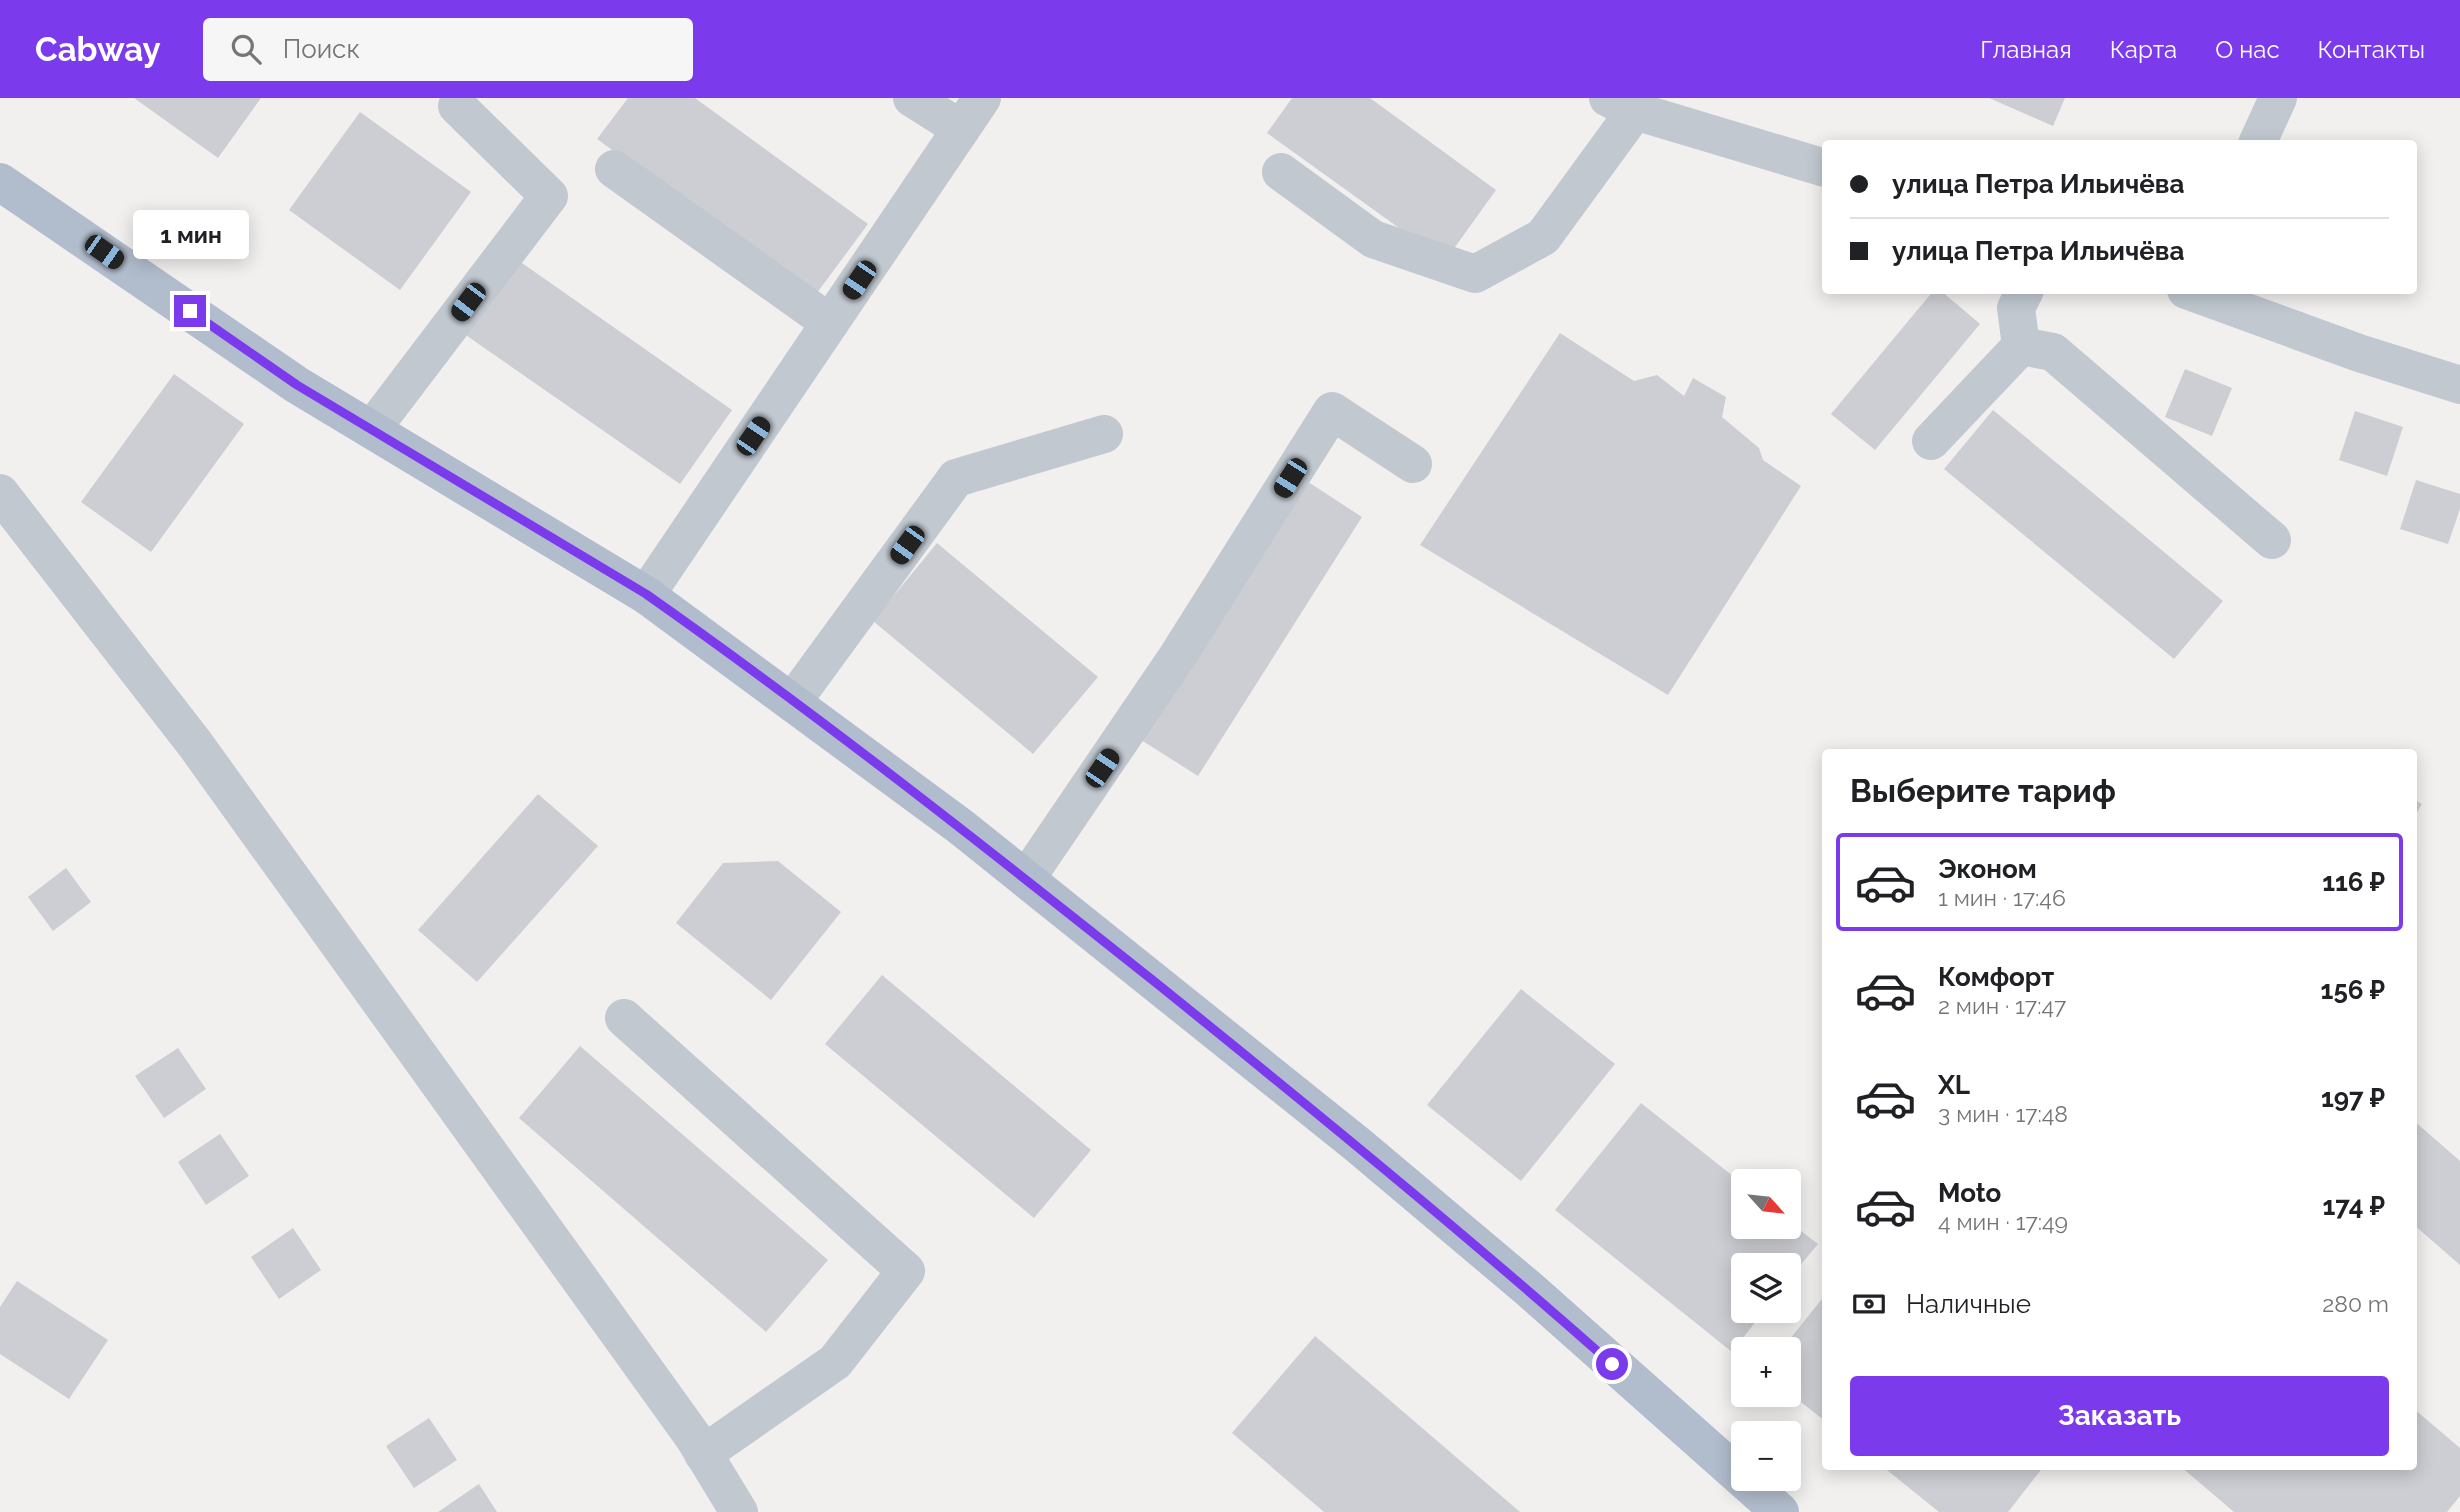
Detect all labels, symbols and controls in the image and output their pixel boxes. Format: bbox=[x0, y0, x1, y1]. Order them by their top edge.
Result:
search box bbox=[203, 18, 693, 81]
text: Cabway bbox=[35, 30, 161, 69]
icon: search bbox=[227, 30, 265, 68]
text: Поиск bbox=[283, 34, 360, 64]
text: Главная bbox=[1980, 35, 2072, 64]
text: Карта bbox=[2110, 35, 2177, 64]
text: О нас bbox=[2215, 35, 2280, 64]
text: Контакты bbox=[2318, 35, 2425, 64]
text: улица Петра Ильичёва bbox=[1892, 169, 2185, 199]
callout: 1 мин bbox=[132, 209, 248, 258]
text: 1 мин bbox=[160, 221, 222, 248]
car bbox=[81, 231, 128, 273]
text: улица Петра Ильичёва bbox=[1892, 236, 2185, 266]
car bbox=[839, 257, 880, 303]
car bbox=[447, 279, 490, 325]
route end bbox=[174, 295, 206, 327]
car bbox=[733, 413, 774, 459]
car bbox=[1270, 455, 1311, 501]
car bbox=[887, 522, 928, 568]
car bbox=[1082, 745, 1123, 791]
text: Выберите тариф bbox=[1850, 772, 2116, 809]
icon: car bbox=[1854, 851, 1917, 914]
text: Эконом bbox=[1938, 854, 2037, 884]
text: 116 ₽ bbox=[2322, 867, 2385, 897]
text: 1 мин · 17:46 bbox=[1938, 884, 2066, 911]
icon: car bbox=[1854, 959, 1917, 1022]
text: Комфорт bbox=[1938, 962, 2054, 992]
text: 156 ₽ bbox=[2321, 975, 2385, 1005]
text: 2 мин · 17:47 bbox=[1938, 992, 2066, 1019]
icon: car bbox=[1854, 1067, 1917, 1130]
text: XL bbox=[1938, 1070, 1970, 1100]
text: 197 ₽ bbox=[2321, 1083, 2385, 1113]
text: 3 мин · 17:48 bbox=[1938, 1100, 2068, 1127]
north arrow bbox=[1731, 1169, 1801, 1239]
map controls bbox=[1731, 1169, 1801, 1491]
icon: car bbox=[1854, 1175, 1917, 1238]
text: Moto bbox=[1938, 1178, 2001, 1208]
text: 174 ₽ bbox=[2322, 1191, 2385, 1221]
text: 4 мин · 17:49 bbox=[1938, 1208, 2068, 1235]
button: layers bbox=[1731, 1253, 1801, 1323]
icon: cash bbox=[1850, 1285, 1888, 1323]
text: Наличные bbox=[1906, 1289, 2031, 1319]
text: 280 m bbox=[2322, 1290, 2389, 1317]
button: + bbox=[1731, 1337, 1801, 1407]
route start bbox=[1596, 1348, 1628, 1380]
button: Заказать bbox=[1850, 1376, 2389, 1456]
button: − bbox=[1731, 1421, 1801, 1491]

